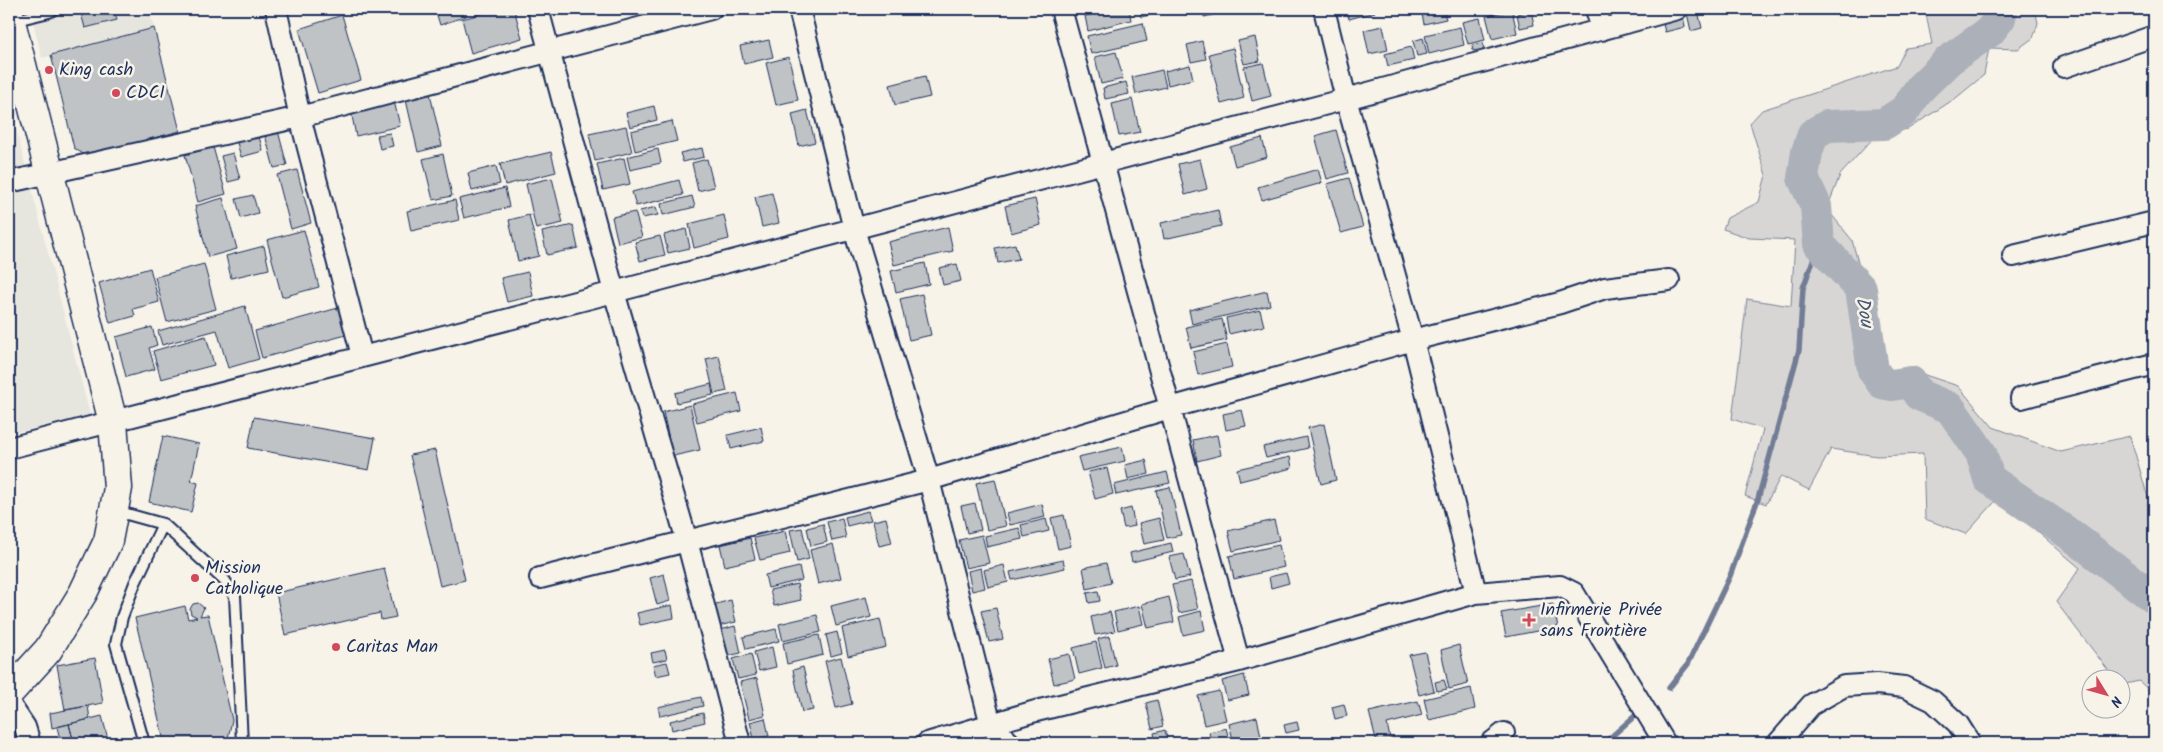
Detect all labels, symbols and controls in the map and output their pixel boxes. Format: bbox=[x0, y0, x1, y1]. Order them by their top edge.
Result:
place label: King cash bbox=[59, 56, 133, 85]
marker: King cash bbox=[43, 64, 55, 76]
place label: CDCI bbox=[126, 79, 165, 108]
marker: CDCI bbox=[110, 87, 122, 99]
water label: Dou bbox=[1847, 295, 1882, 331]
place label: Mission Catholique bbox=[205, 554, 283, 604]
marker: Mission Catholique bbox=[189, 572, 201, 584]
place label: Infirmerie Privée sans Frontière bbox=[1540, 596, 1662, 646]
marker: Infirmerie Privée sans Frontière bbox=[1522, 613, 1536, 627]
place label: Caritas Man bbox=[346, 633, 438, 662]
marker: Caritas Man bbox=[330, 641, 342, 653]
north arrow bbox=[2080, 670, 2130, 720]
text: N bbox=[2104, 691, 2127, 711]

